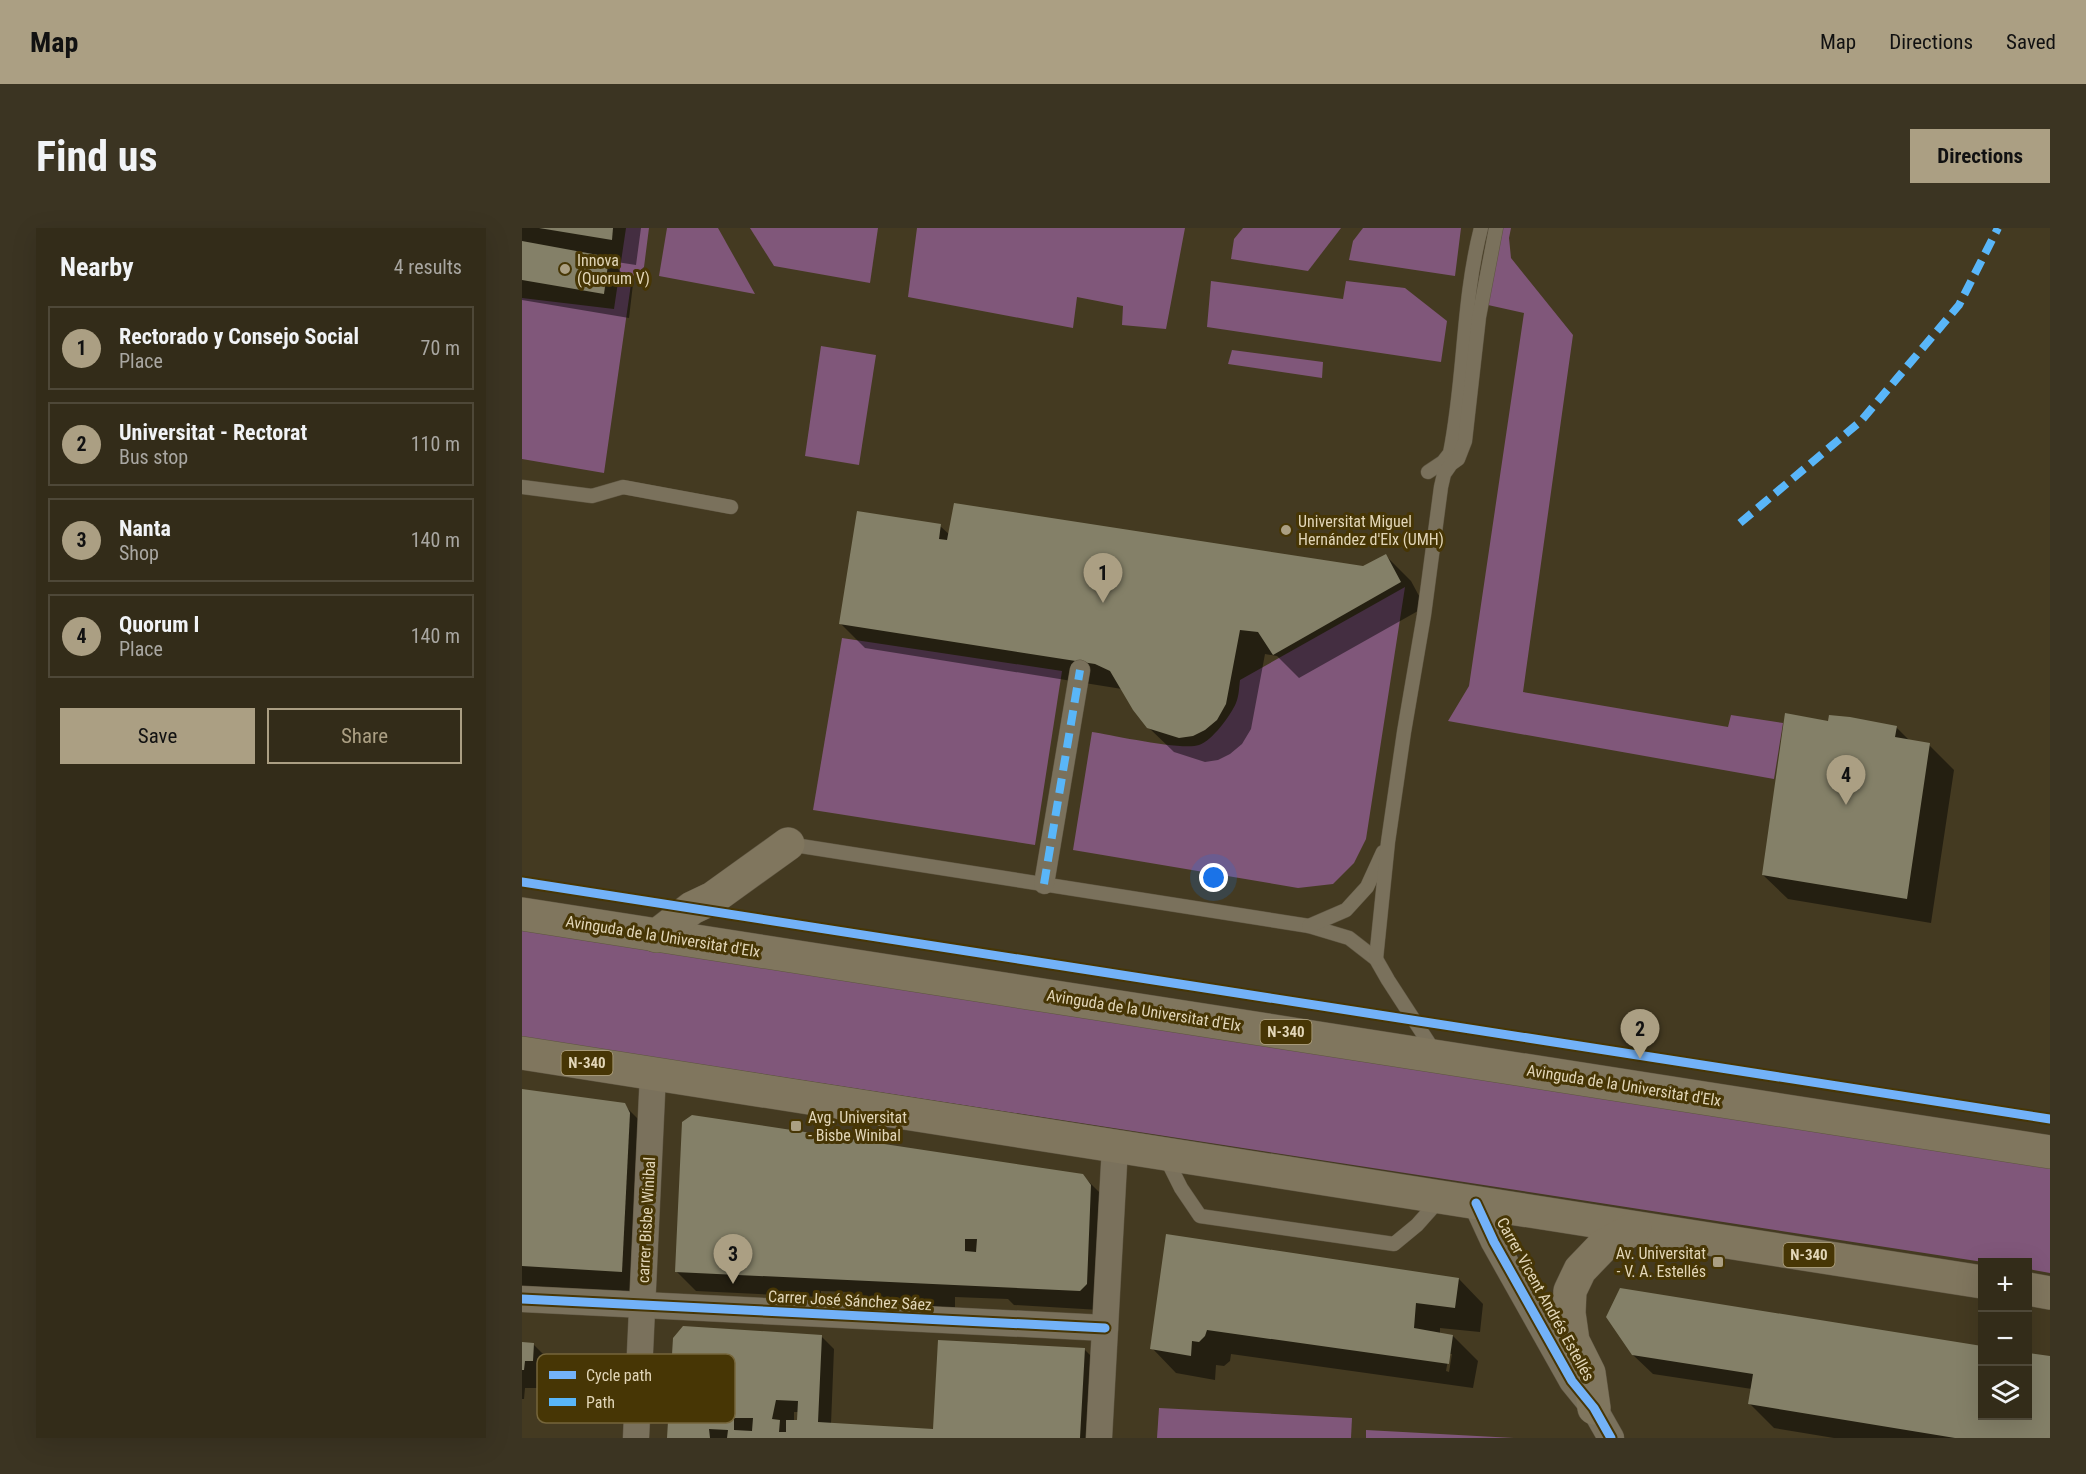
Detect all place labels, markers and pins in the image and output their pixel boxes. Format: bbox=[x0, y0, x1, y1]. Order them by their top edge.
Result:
place label: Innova (Quorum V) bbox=[577, 251, 650, 288]
marker: Innova (Quorum V) bbox=[558, 262, 572, 276]
place label: Universitat Miguel Hernández d'Elx (UMH) bbox=[1298, 512, 1444, 549]
marker: Universitat Miguel Hernández d'Elx (UMH) bbox=[1279, 523, 1293, 537]
pin: 1 bbox=[1084, 554, 1122, 603]
pin: 4 bbox=[1826, 756, 1866, 805]
pin: 2 bbox=[1620, 1010, 1660, 1059]
place label: Avg. Universitat - Bisbe Winibal bbox=[808, 1108, 907, 1145]
marker: Avg. Universitat - Bisbe Winibal bbox=[789, 1119, 803, 1133]
pin: 3 bbox=[714, 1234, 752, 1284]
place label: Av. Universitat - V. A. Estellés bbox=[1616, 1244, 1706, 1281]
marker: Av. Universitat - V. A. Estellés bbox=[1711, 1255, 1725, 1269]

